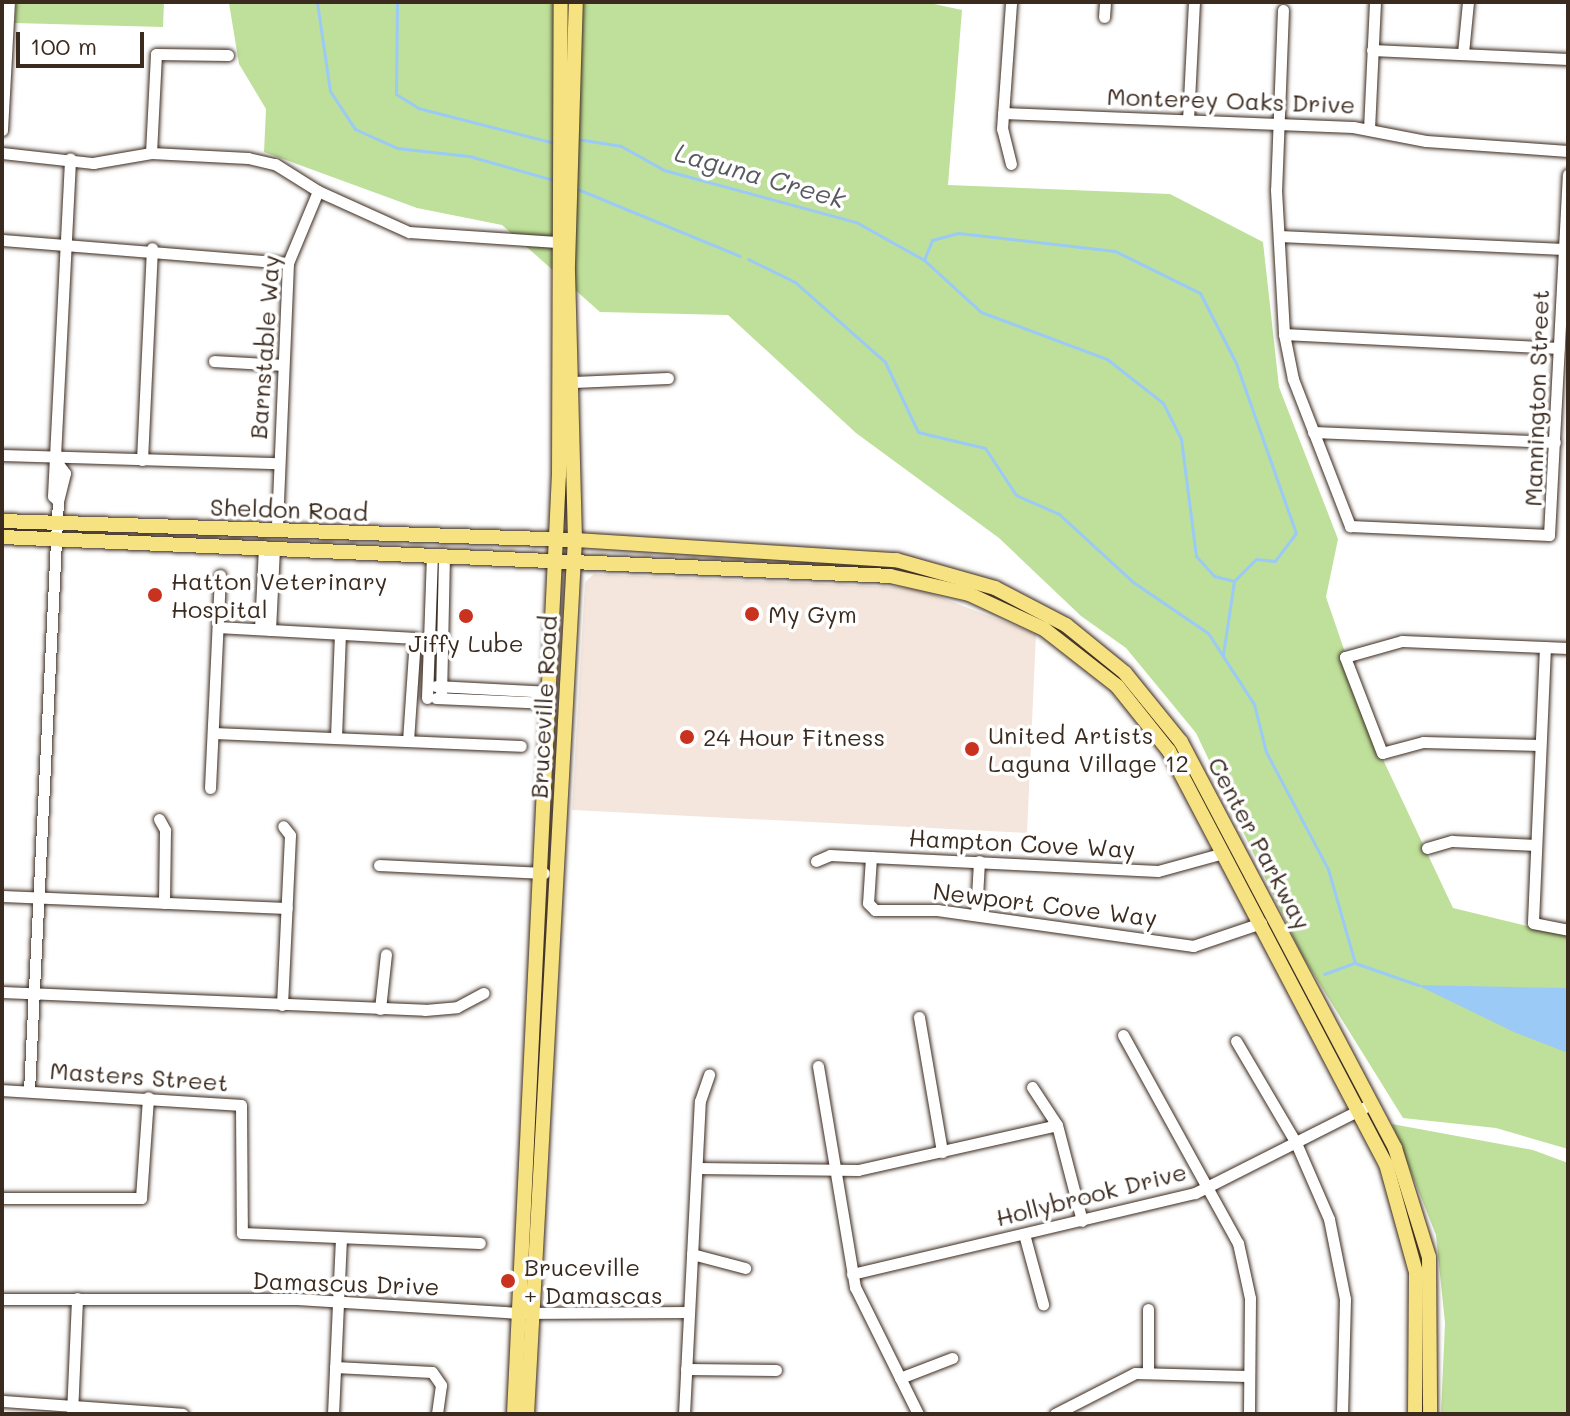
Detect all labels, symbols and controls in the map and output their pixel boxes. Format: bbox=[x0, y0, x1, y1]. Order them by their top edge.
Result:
scale bar bbox=[20, 16, 148, 66]
text: 100 m bbox=[30, 30, 97, 61]
street label: Monterey Oaks Drive bbox=[1106, 81, 1356, 119]
water label: Laguna Creek bbox=[671, 137, 849, 215]
street label: Barnstable Way bbox=[243, 254, 285, 440]
street label: Mannington Street bbox=[1518, 289, 1554, 507]
street label: Sheldon Road bbox=[209, 492, 369, 526]
place label: Hatton Veterinary Hospital bbox=[171, 567, 387, 623]
marker: Hatton Veterinary Hospital bbox=[146, 586, 164, 604]
place label: My Gym bbox=[768, 600, 857, 628]
marker: My Gym bbox=[743, 605, 761, 623]
marker: Jiffy Lube bbox=[457, 607, 475, 625]
street label: Bruceville Road bbox=[524, 615, 562, 799]
place label: Jiffy Lube bbox=[408, 629, 524, 657]
place label: United Artists Laguna Village 12 bbox=[988, 721, 1189, 777]
place label: 24 Hour Fitness bbox=[703, 723, 885, 751]
marker: 24 Hour Fitness bbox=[678, 728, 696, 746]
marker: United Artists Laguna Village 12 bbox=[963, 740, 981, 758]
street label: Center Parkway bbox=[1202, 752, 1318, 934]
street label: Hampton Cove Way bbox=[908, 823, 1136, 863]
street label: Newport Cove Way bbox=[931, 876, 1159, 932]
street label: Masters Street bbox=[49, 1055, 229, 1097]
street label: Hollybrook Drive bbox=[993, 1156, 1189, 1232]
place label: Bruceville + Damascas bbox=[524, 1253, 663, 1309]
street label: Damascus Drive bbox=[252, 1265, 440, 1301]
marker: Bruceville + Damascas bbox=[499, 1272, 517, 1290]

